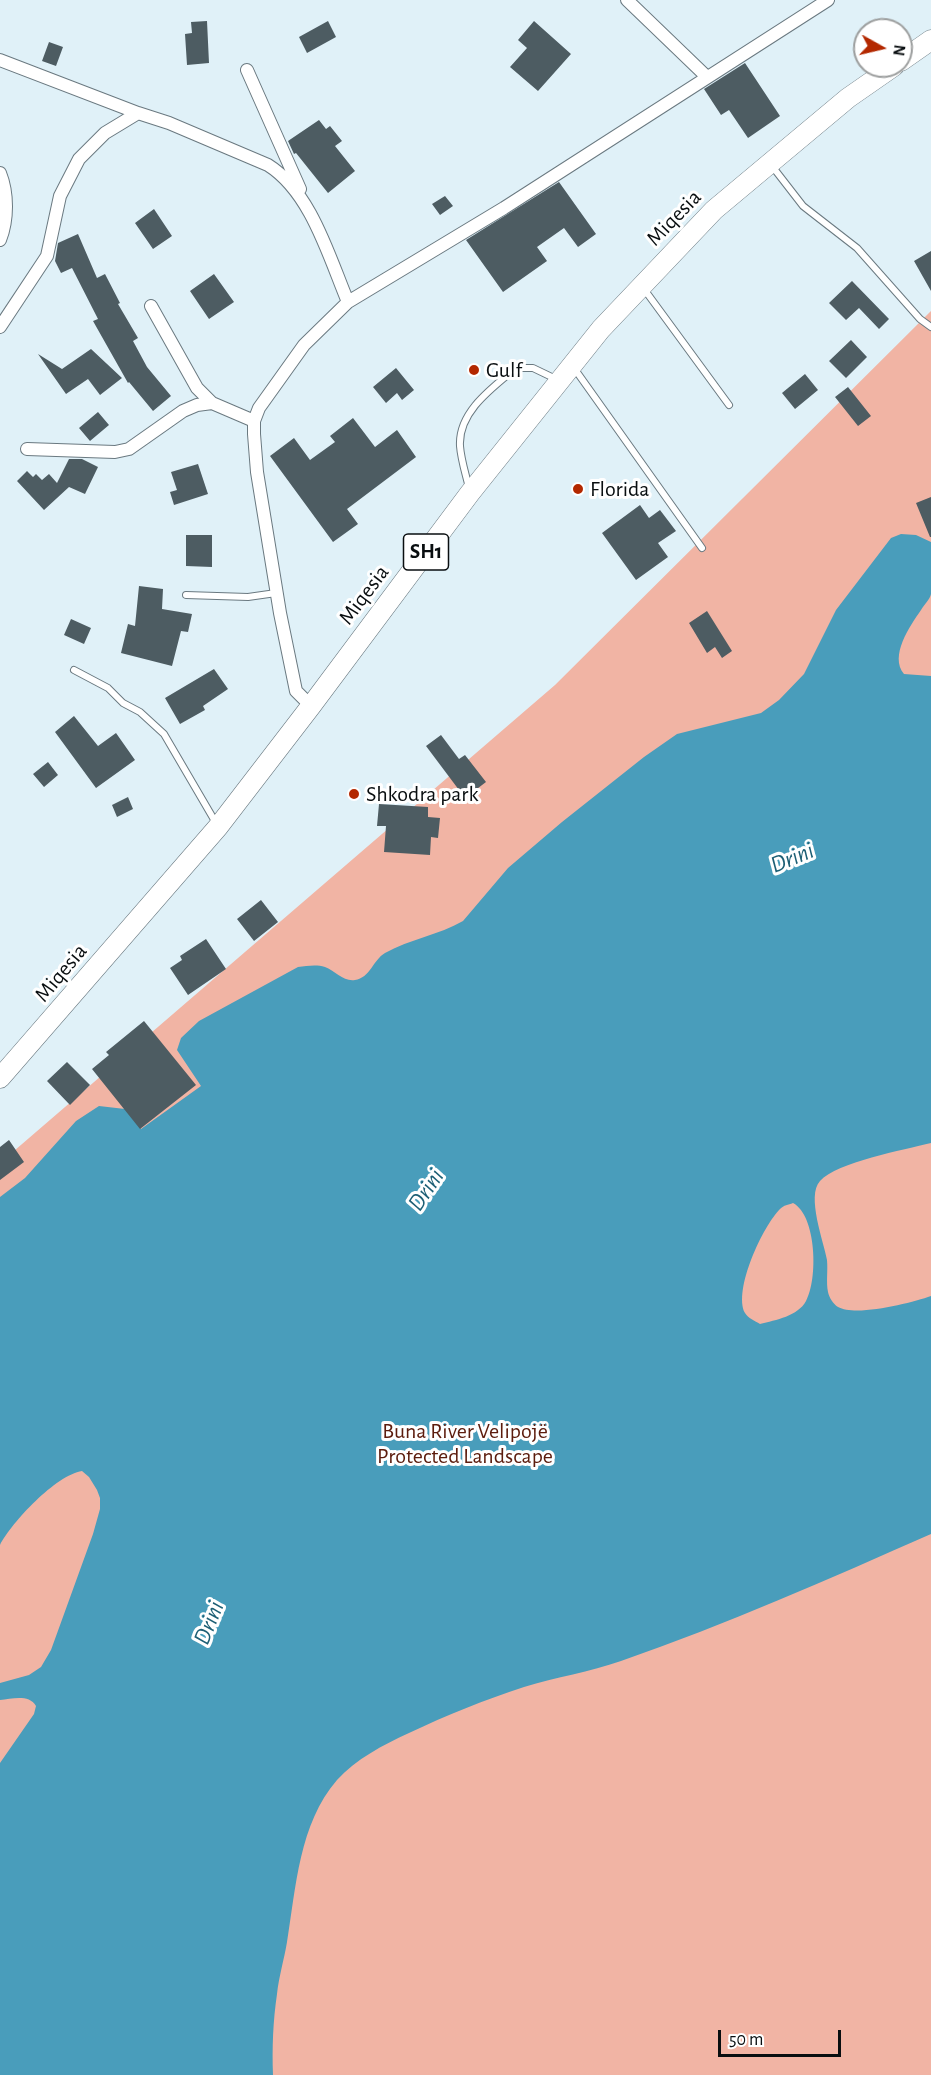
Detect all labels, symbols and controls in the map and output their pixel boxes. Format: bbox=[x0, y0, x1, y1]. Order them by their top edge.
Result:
north arrow bbox=[853, 18, 913, 78]
text: N bbox=[890, 44, 908, 57]
street label: Miqesia bbox=[641, 184, 707, 252]
place label: Gulf bbox=[486, 357, 522, 383]
marker: Gulf bbox=[467, 363, 481, 377]
place label: Florida bbox=[590, 476, 650, 502]
marker: Florida bbox=[571, 482, 585, 496]
road number: SH1 bbox=[404, 534, 448, 570]
street label: Miqesia bbox=[333, 560, 395, 630]
place label: Shkodra park bbox=[366, 781, 478, 807]
marker: Shkodra park bbox=[347, 787, 361, 801]
water label: Drini bbox=[766, 836, 818, 880]
street label: Miqesia bbox=[29, 939, 93, 1007]
water label: Drini bbox=[402, 1164, 450, 1216]
park label: Buna River Velipojë Protected Landscape bbox=[377, 1418, 553, 1470]
water label: Drini bbox=[187, 1597, 231, 1649]
scale bar bbox=[721, 2018, 844, 2056]
text: 50 m bbox=[729, 2031, 763, 2049]

